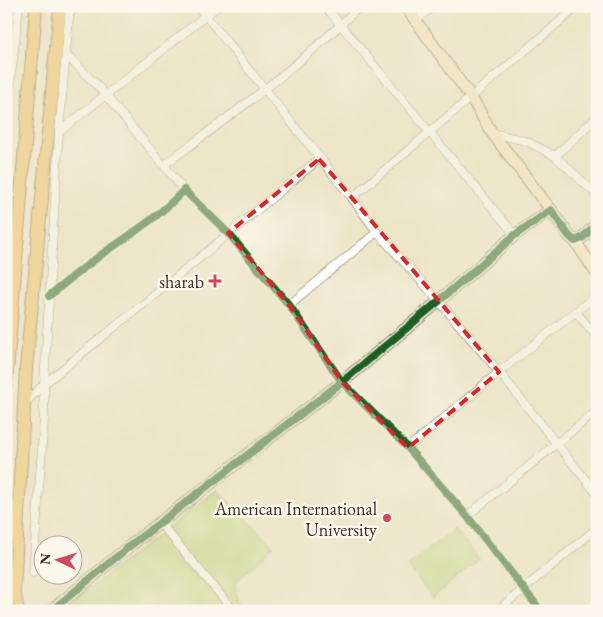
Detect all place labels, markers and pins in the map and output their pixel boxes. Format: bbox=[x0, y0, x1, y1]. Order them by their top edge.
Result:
place label: sharab bbox=[159, 270, 204, 293]
marker: sharab bbox=[208, 274, 222, 288]
place label: American International University bbox=[214, 497, 377, 541]
marker: American International University bbox=[381, 512, 393, 524]

